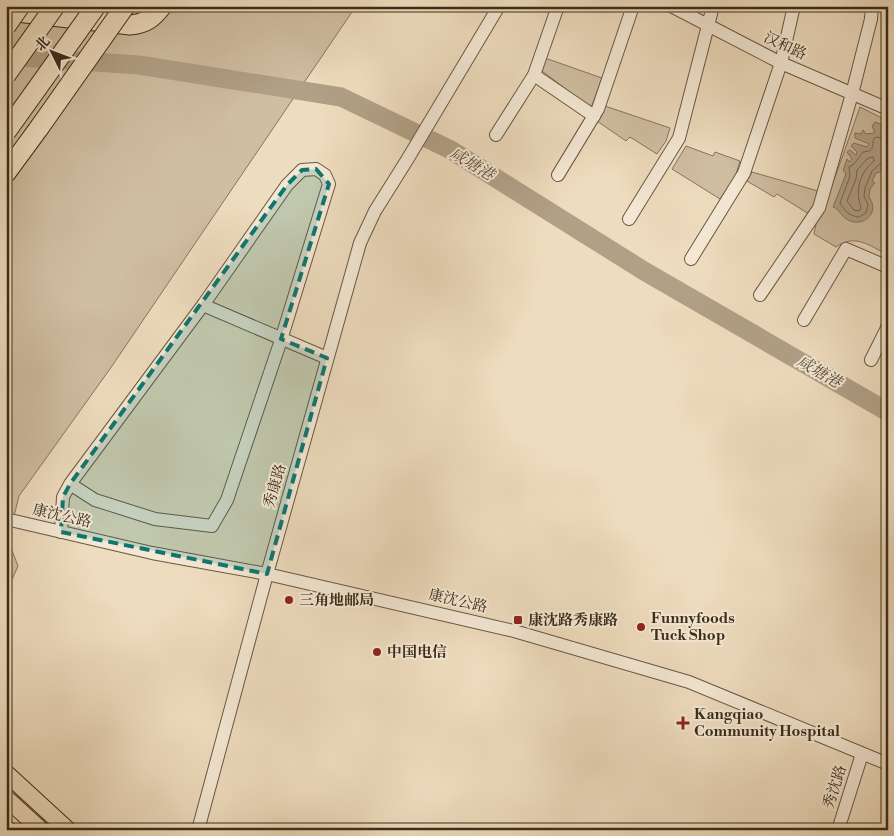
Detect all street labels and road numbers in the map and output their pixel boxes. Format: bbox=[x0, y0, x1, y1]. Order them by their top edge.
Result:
street label: 汉和路 bbox=[761, 28, 809, 64]
street label: 秀康路 bbox=[260, 462, 290, 510]
street label: 康沈公路 bbox=[31, 500, 93, 532]
street label: 康沈公路 bbox=[427, 585, 489, 617]
street label: 秀沈路 bbox=[819, 763, 851, 811]

